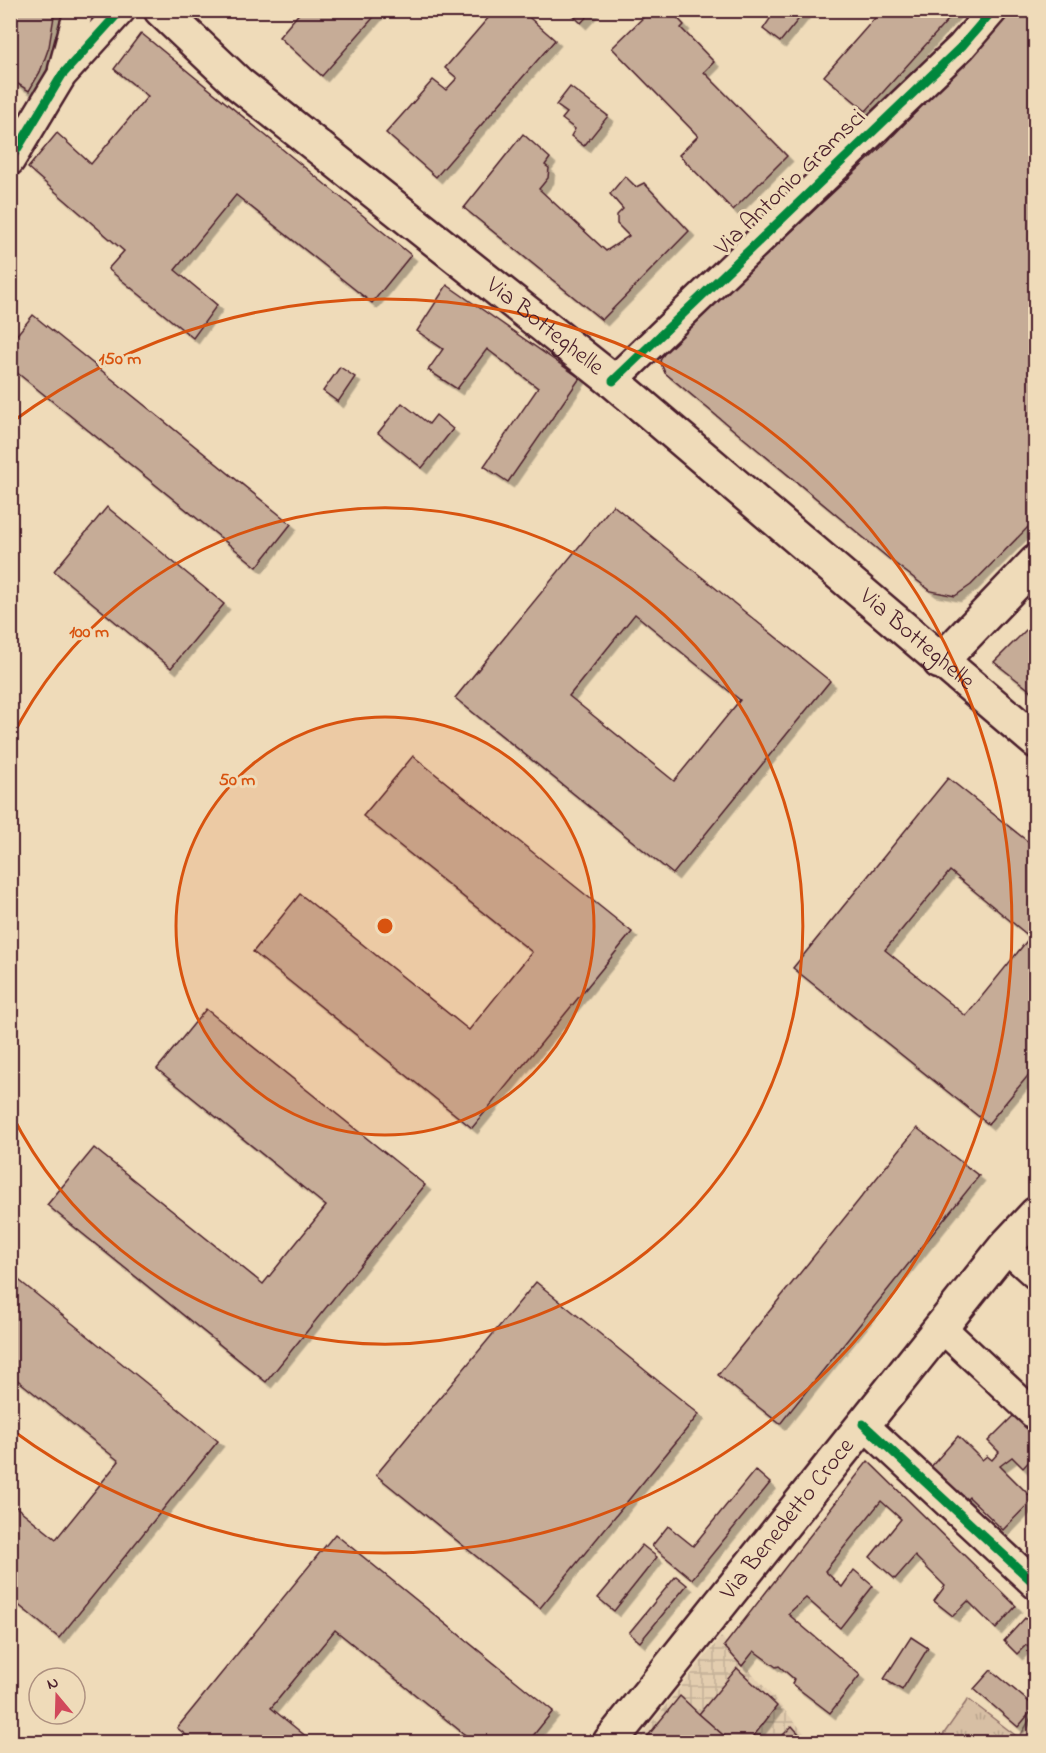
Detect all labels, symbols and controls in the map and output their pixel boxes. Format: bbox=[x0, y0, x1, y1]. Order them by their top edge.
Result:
street label: Via Antonio Gramsci bbox=[707, 101, 875, 265]
street label: Via Botteghelle bbox=[477, 268, 612, 385]
text: 150 m bbox=[99, 347, 141, 373]
street label: Via Botteghelle bbox=[851, 579, 982, 699]
text: 100 m bbox=[69, 620, 109, 646]
text: 50 m bbox=[219, 768, 255, 794]
centre of rings bbox=[375, 916, 395, 936]
street label: Via Benedetto Croce bbox=[711, 1430, 864, 1609]
north arrow bbox=[27, 1666, 87, 1726]
text: N bbox=[44, 1671, 62, 1697]

